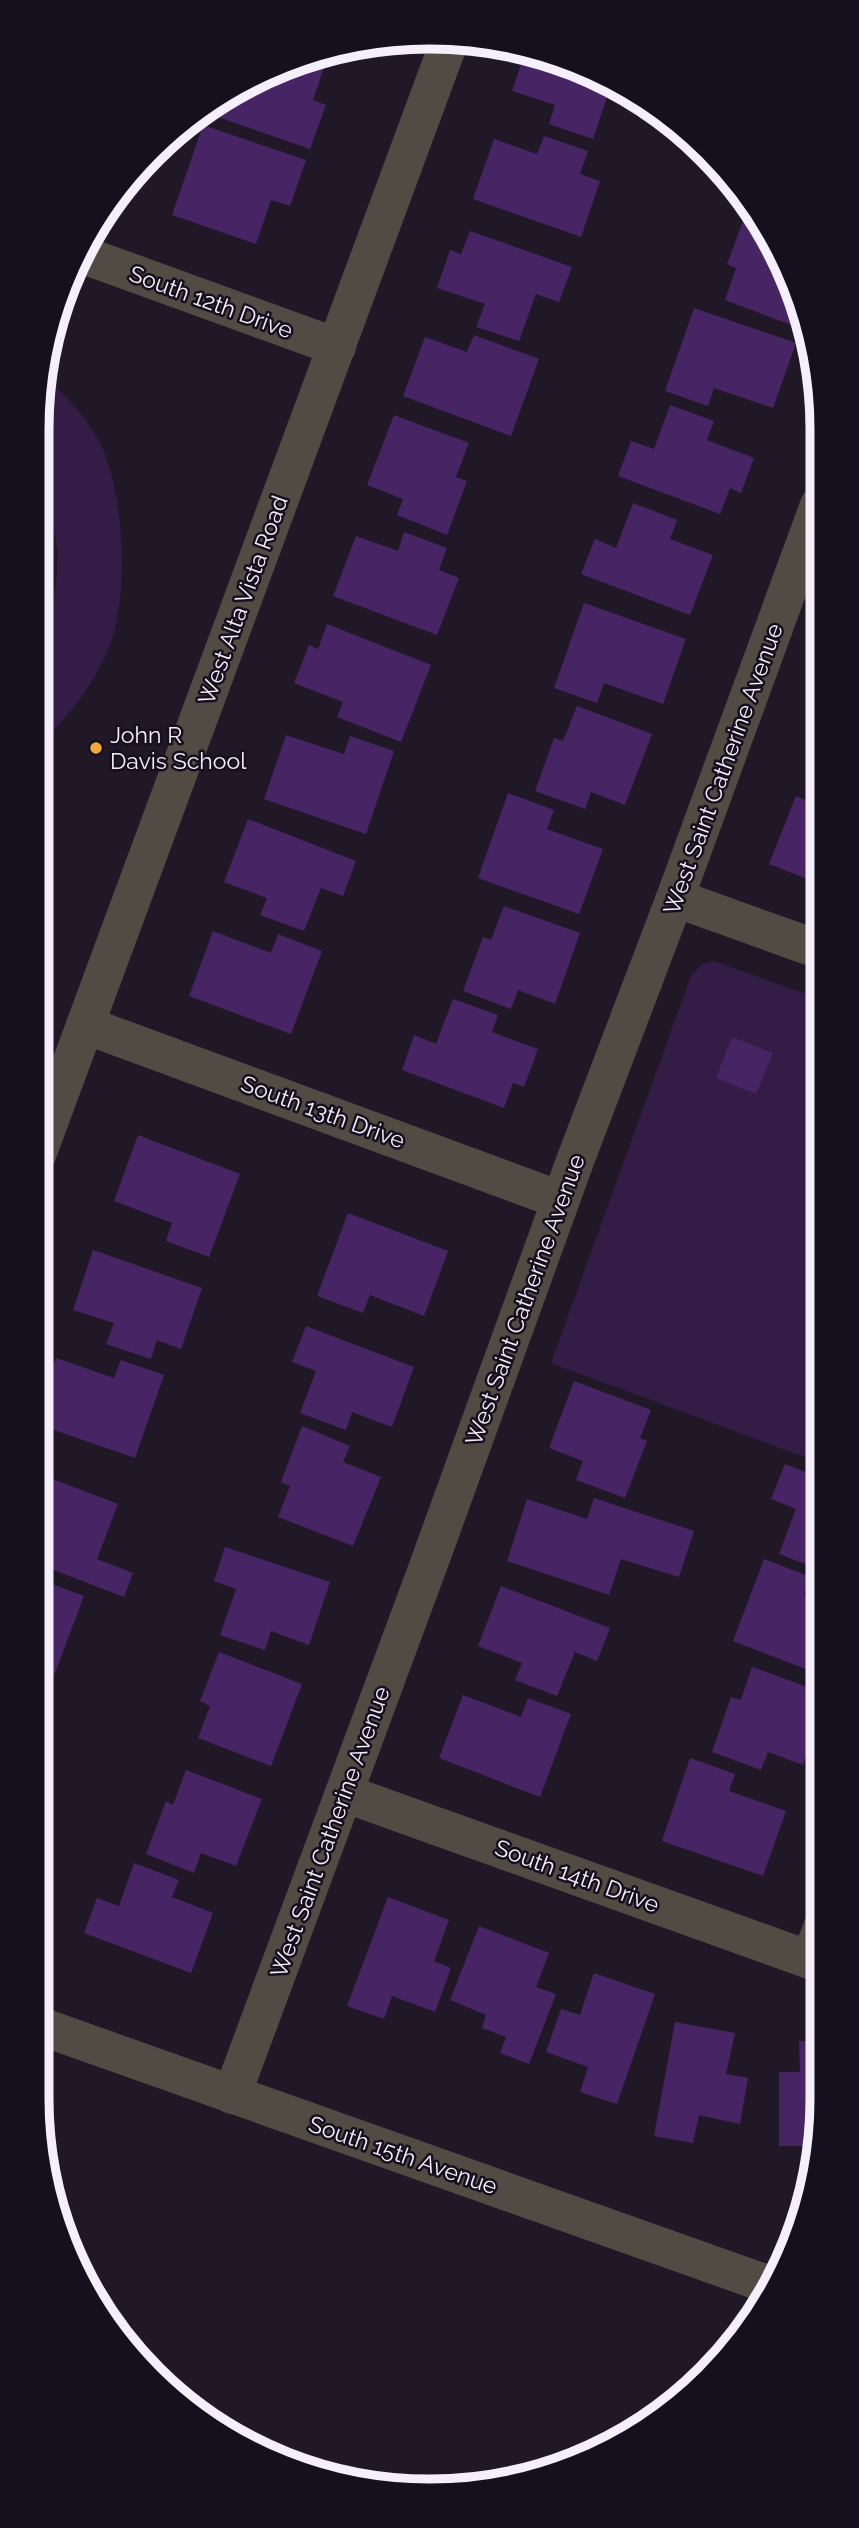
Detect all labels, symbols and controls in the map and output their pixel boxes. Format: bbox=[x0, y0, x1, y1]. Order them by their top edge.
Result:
street label: South 12th Drive bbox=[126, 259, 297, 344]
street label: West Alta Vista Road bbox=[192, 492, 293, 708]
street label: West Saint Catherine Avenue bbox=[657, 620, 788, 918]
place label: John R Davis School bbox=[110, 721, 247, 774]
marker: John R Davis School bbox=[88, 740, 104, 756]
street label: South 13th Drive bbox=[238, 1069, 409, 1154]
street label: West Saint Catherine Avenue bbox=[459, 1151, 590, 1449]
street label: West Saint Catherine Avenue bbox=[264, 1683, 395, 1981]
street label: South 14th Drive bbox=[491, 1833, 663, 1918]
street label: South 15th Avenue bbox=[305, 2110, 501, 2199]

